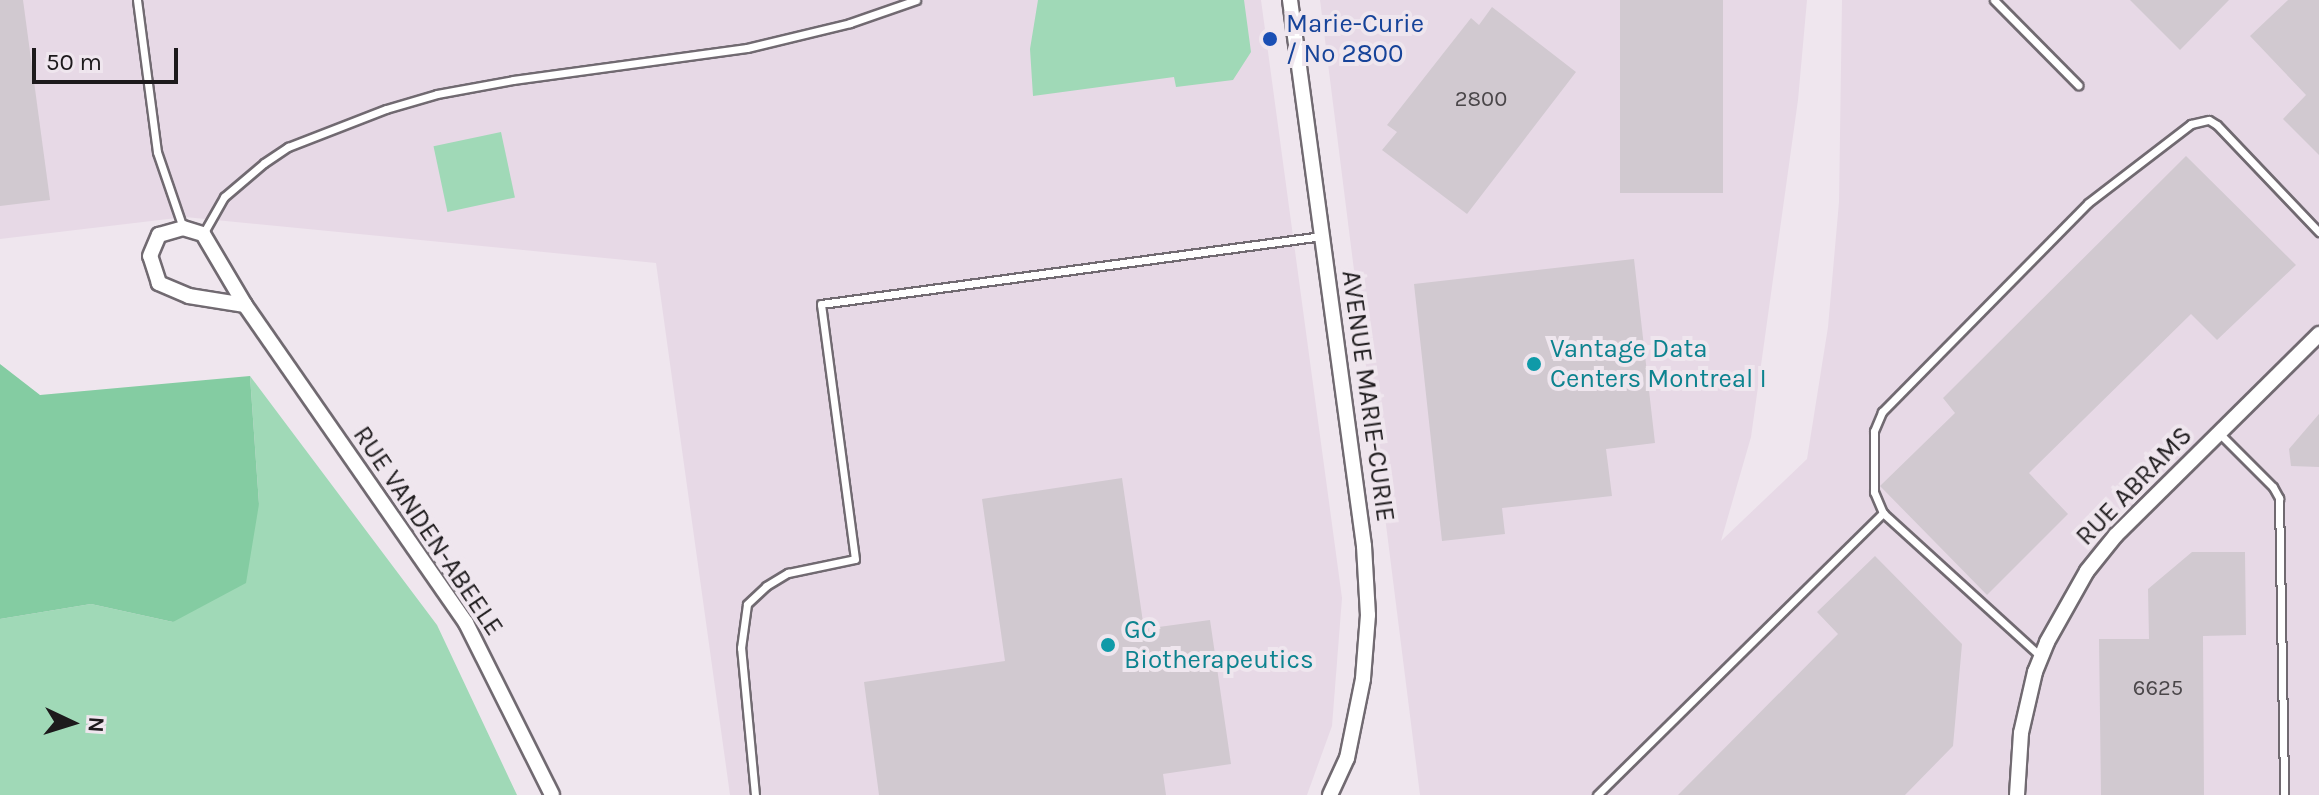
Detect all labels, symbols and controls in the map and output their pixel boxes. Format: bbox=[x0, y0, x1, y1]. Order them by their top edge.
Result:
place label: Marie-Curie / No 2800 bbox=[1286, 8, 1424, 70]
marker: Marie-Curie / No 2800 bbox=[1261, 30, 1279, 48]
scale bar bbox=[36, 32, 182, 82]
text: 50 m bbox=[46, 48, 102, 76]
house number: 2800 bbox=[1455, 87, 1507, 113]
street label: AVENUE MARIE-CURIE bbox=[1335, 268, 1401, 524]
place label: Vantage Data Centers Montreal I bbox=[1550, 333, 1767, 394]
marker: Vantage Data Centers Montreal I bbox=[1525, 355, 1543, 373]
street label: RUE VANDEN-ABEELE bbox=[346, 420, 510, 642]
street label: RUE ABRAMS bbox=[2070, 420, 2198, 552]
place label: GC Biotherapeutics bbox=[1124, 614, 1314, 676]
marker: GC Biotherapeutics bbox=[1099, 636, 1117, 654]
house number: 6625 bbox=[2133, 676, 2183, 702]
north arrow bbox=[32, 683, 112, 763]
text: N bbox=[82, 716, 109, 733]

